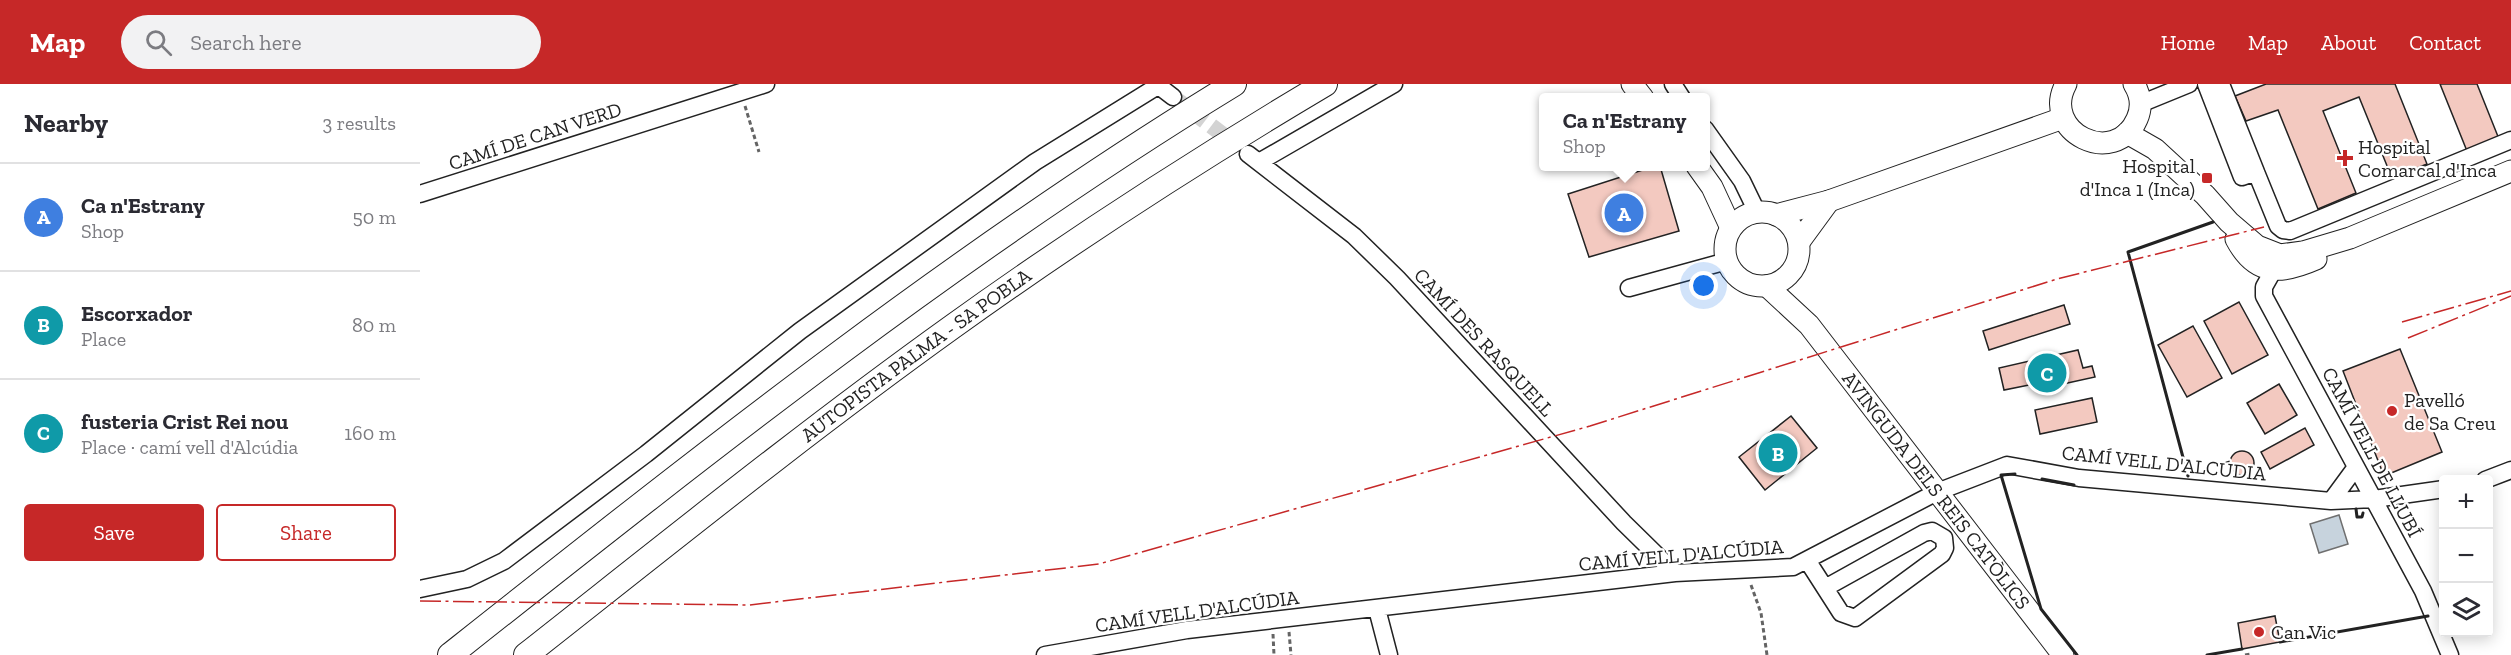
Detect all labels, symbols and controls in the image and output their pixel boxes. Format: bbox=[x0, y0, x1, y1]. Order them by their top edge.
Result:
search box bbox=[121, 15, 541, 69]
text: Map bbox=[30, 26, 85, 59]
icon: search bbox=[142, 26, 175, 59]
text: Search here bbox=[190, 29, 302, 56]
text: Home bbox=[2161, 30, 2215, 55]
text: Map bbox=[2248, 30, 2288, 55]
text: About bbox=[2321, 30, 2376, 55]
text: Contact bbox=[2409, 30, 2481, 55]
popup bbox=[1539, 93, 1710, 171]
street label: CAMÍ DE CAN VERD bbox=[446, 97, 624, 175]
text: Nearby bbox=[24, 107, 108, 139]
text: Ca n'Estrany bbox=[1563, 107, 1686, 134]
text: 3 results bbox=[322, 111, 396, 135]
text: Shop bbox=[1563, 134, 1606, 158]
place label: Hospital Comarcal d'Inca bbox=[2358, 135, 2497, 182]
marker: Hospital Comarcal d'Inca bbox=[2336, 149, 2354, 167]
place label: Hospital d'Inca 1 (Inca) bbox=[2080, 154, 2195, 201]
marker: Hospital d'Inca 1 (Inca) bbox=[2200, 171, 2214, 185]
pin: A bbox=[1604, 190, 1644, 236]
text: Ca n'Estrany bbox=[81, 192, 205, 219]
text: A bbox=[37, 205, 50, 229]
text: 50 m bbox=[352, 205, 396, 229]
text: Shop bbox=[81, 219, 124, 243]
street label: AUTOPISTA PALMA - SA POBLA bbox=[796, 263, 1036, 447]
street label: CAMÍ DES RASQUELL bbox=[1409, 263, 1559, 421]
your location bbox=[1689, 271, 1718, 300]
text: Escorxador bbox=[81, 300, 192, 327]
text: B bbox=[37, 313, 50, 337]
text: 80 m bbox=[352, 313, 396, 337]
text: Place bbox=[81, 327, 126, 351]
pin: C bbox=[2028, 350, 2066, 396]
street label: CAMÍ VELL DE LLUBÍ bbox=[2317, 363, 2427, 541]
street label: AVINGUDA DELS REIS CATÒLICS bbox=[1837, 367, 2035, 614]
place label: Pavelló de Sa Creu bbox=[2404, 388, 2496, 435]
marker: Pavelló de Sa Creu bbox=[2385, 404, 2399, 418]
text: fusteria Crist Rei nou bbox=[81, 408, 288, 435]
text: C bbox=[37, 421, 50, 445]
text: 160 m bbox=[344, 421, 396, 445]
pin: B bbox=[1758, 430, 1798, 476]
text: Place · camí vell d'Alcúdia bbox=[81, 435, 298, 459]
street label: CAMÍ VELL D'ALCÚDIA bbox=[2061, 440, 2268, 486]
map controls bbox=[2439, 475, 2493, 637]
button: + bbox=[2439, 475, 2493, 529]
button: Save bbox=[24, 504, 204, 561]
button: Share bbox=[216, 504, 396, 561]
button: − bbox=[2439, 529, 2493, 583]
street label: CAMÍ VELL D'ALCÚDIA bbox=[1578, 534, 1785, 576]
button: layers bbox=[2439, 583, 2493, 637]
street label: CAMÍ VELL D'ALCÚDIA bbox=[1094, 585, 1301, 637]
place label: Can Vic bbox=[2271, 620, 2336, 644]
marker: Can Vic bbox=[2252, 625, 2266, 639]

